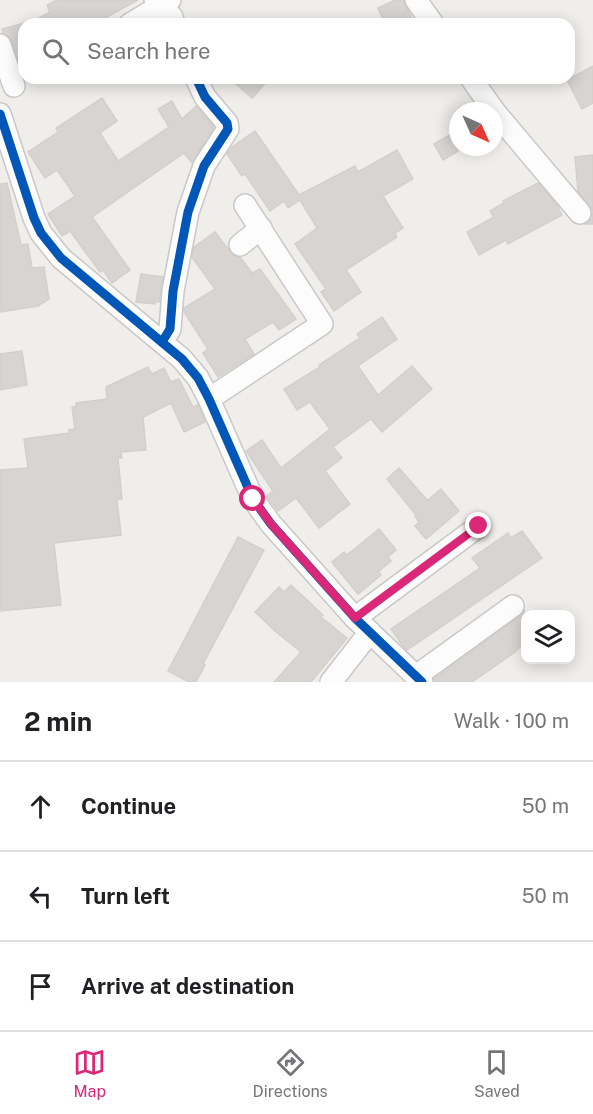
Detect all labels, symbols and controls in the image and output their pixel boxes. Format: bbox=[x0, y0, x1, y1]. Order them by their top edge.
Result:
search box bbox=[18, 18, 575, 84]
icon: search bbox=[39, 35, 72, 68]
text: Search here bbox=[87, 38, 211, 64]
north arrow bbox=[449, 102, 503, 156]
route start bbox=[239, 485, 265, 511]
route end bbox=[465, 512, 491, 538]
map controls bbox=[521, 610, 575, 664]
button: layers bbox=[521, 610, 575, 664]
text: 2 min bbox=[24, 706, 92, 737]
text: Walk · 100 m bbox=[454, 709, 569, 733]
icon: ahead bbox=[24, 790, 57, 823]
text: Continue bbox=[81, 793, 176, 819]
text: 50 m bbox=[522, 794, 569, 818]
icon: left bbox=[24, 880, 57, 913]
text: Turn left bbox=[81, 883, 170, 909]
text: 50 m bbox=[522, 884, 569, 908]
icon: arrive bbox=[24, 970, 57, 1003]
text: Arrive at destination bbox=[81, 973, 294, 999]
tab: Map bbox=[73, 1046, 106, 1101]
tab: Directions bbox=[253, 1046, 328, 1101]
tab: Saved bbox=[474, 1046, 520, 1101]

